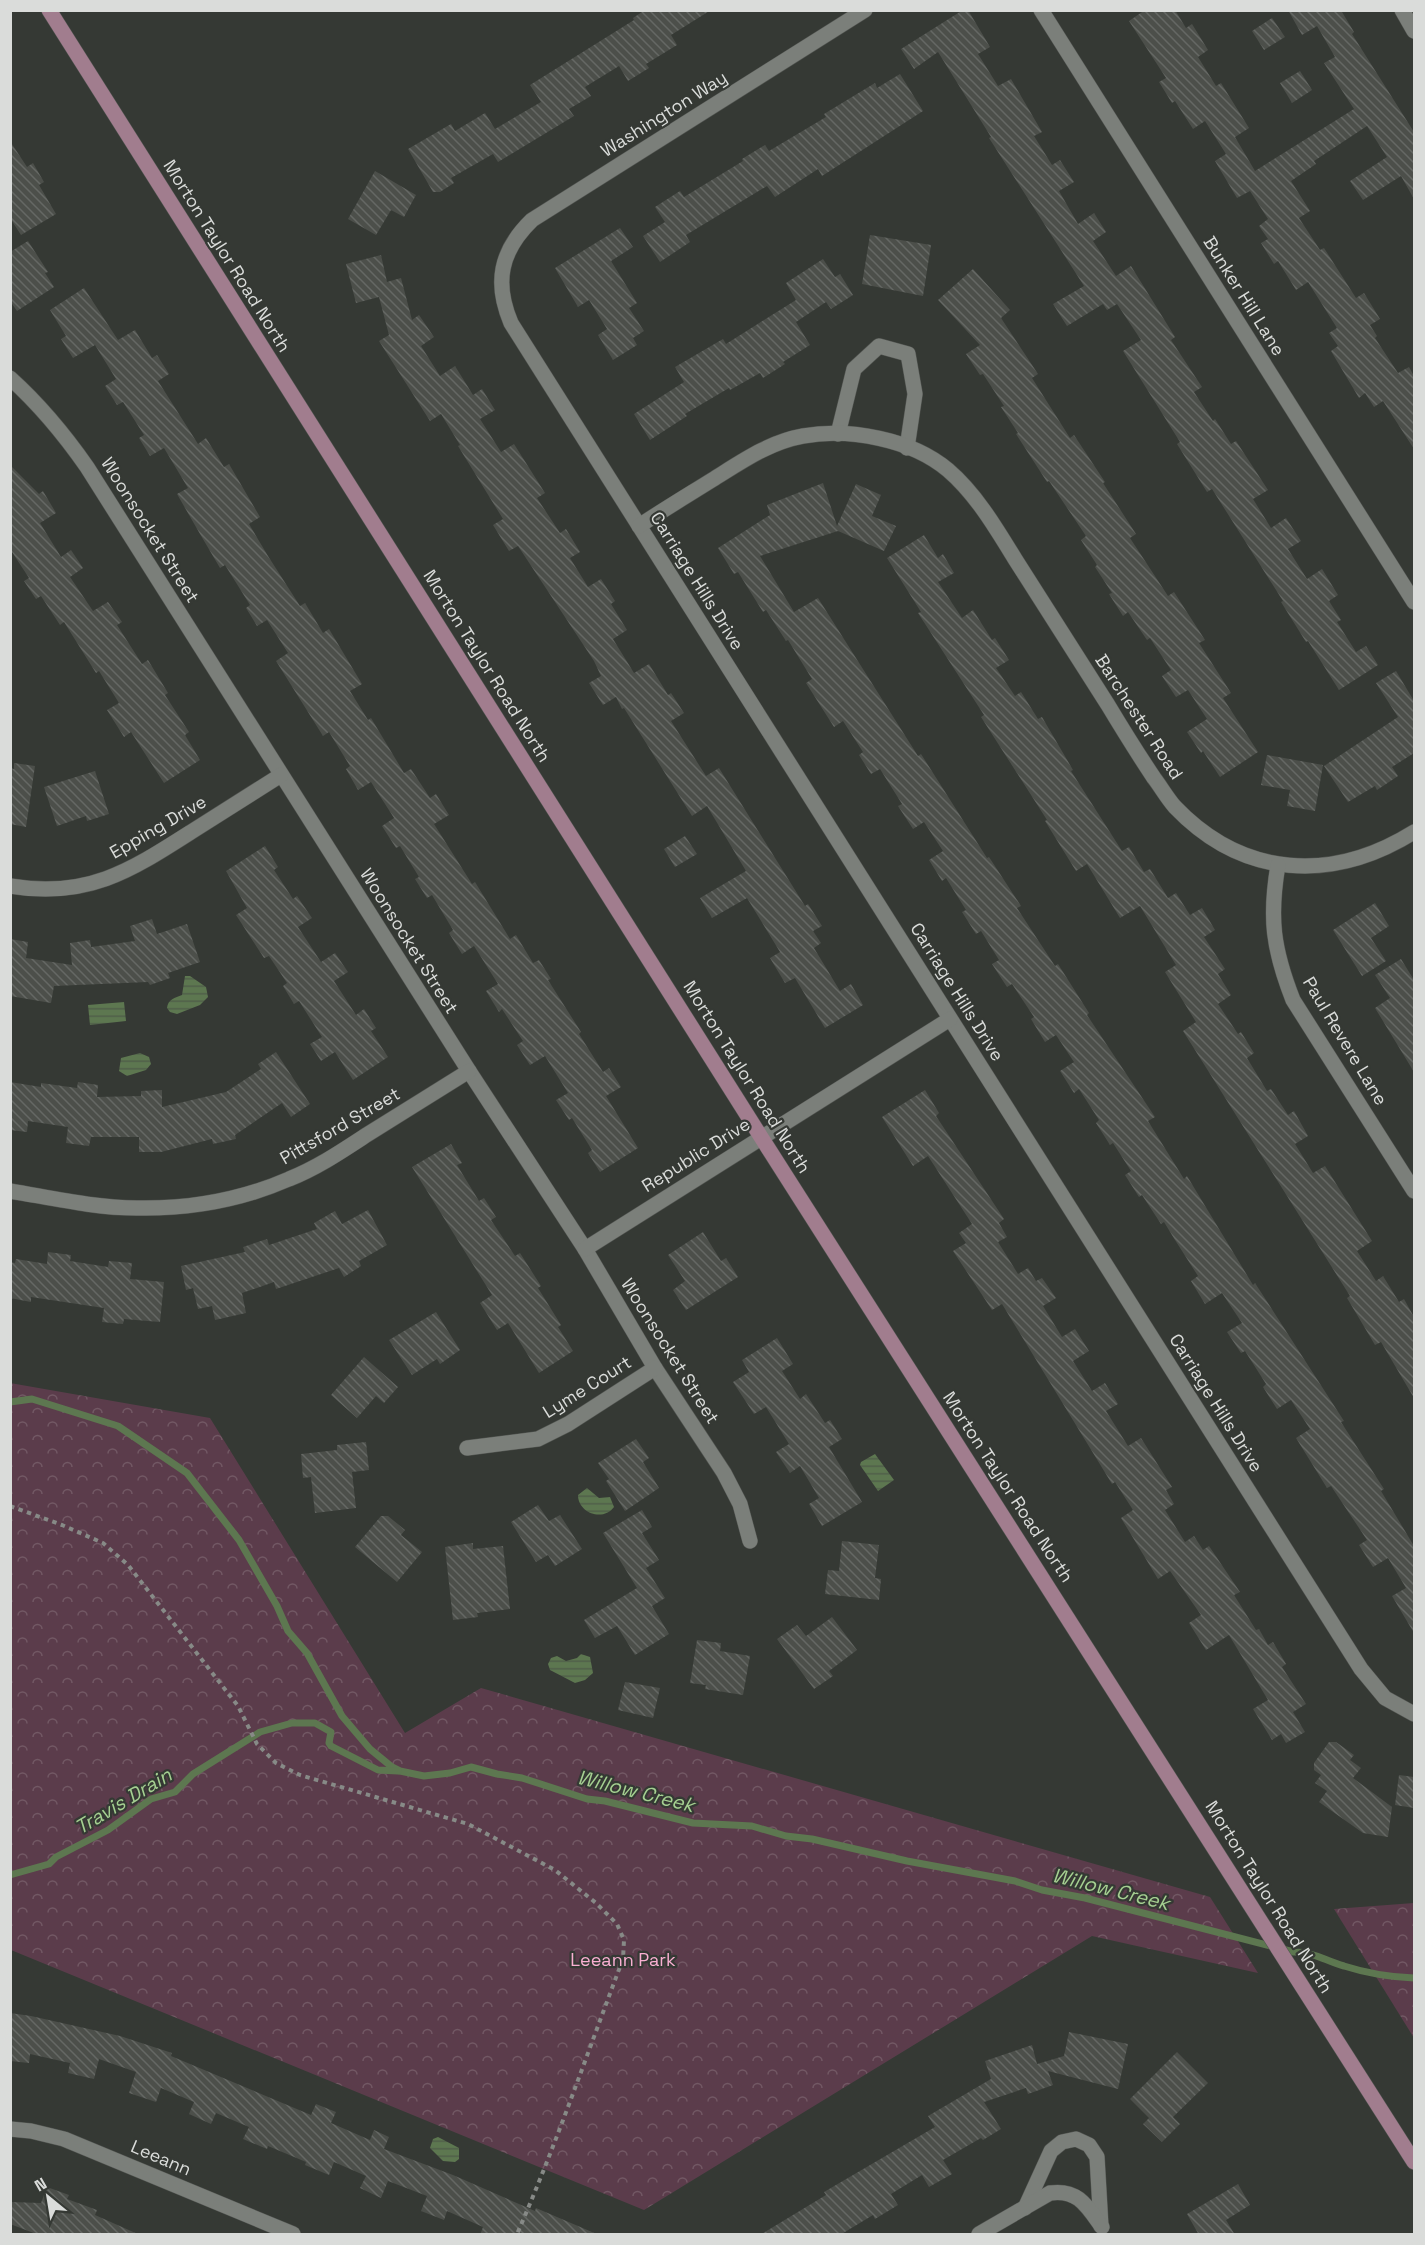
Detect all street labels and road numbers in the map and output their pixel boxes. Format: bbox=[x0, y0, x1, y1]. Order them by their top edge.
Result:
street label: Washington Way bbox=[596, 65, 731, 162]
street label: Morton Taylor Road North bbox=[159, 155, 296, 356]
street label: Bunker Hill Lane bbox=[1198, 232, 1290, 360]
street label: Woonsocket Street bbox=[96, 453, 205, 607]
street label: Carriage Hills Drive bbox=[646, 507, 749, 654]
street label: Morton Taylor Road North bbox=[419, 565, 556, 766]
street label: Barchester Road bbox=[1090, 650, 1188, 784]
street label: Epping Drive bbox=[105, 790, 210, 864]
street label: Woonsocket Street bbox=[355, 864, 464, 1018]
street label: Carriage Hills Drive bbox=[906, 918, 1009, 1065]
street label: Paul Revere Lane bbox=[1298, 972, 1393, 1109]
street label: Morton Taylor Road North bbox=[679, 976, 816, 1177]
street label: Pittsford Street bbox=[276, 1082, 404, 1169]
street label: Republic Drive bbox=[637, 1112, 754, 1197]
street label: Woonsocket Street bbox=[616, 1274, 725, 1428]
street label: Carriage Hills Drive bbox=[1165, 1329, 1268, 1476]
street label: Lyme Court bbox=[538, 1350, 635, 1423]
street label: Morton Taylor Road North bbox=[938, 1387, 1079, 1586]
street label: Morton Taylor Road North bbox=[1201, 1796, 1338, 1997]
street label: Leeann bbox=[127, 2135, 195, 2181]

